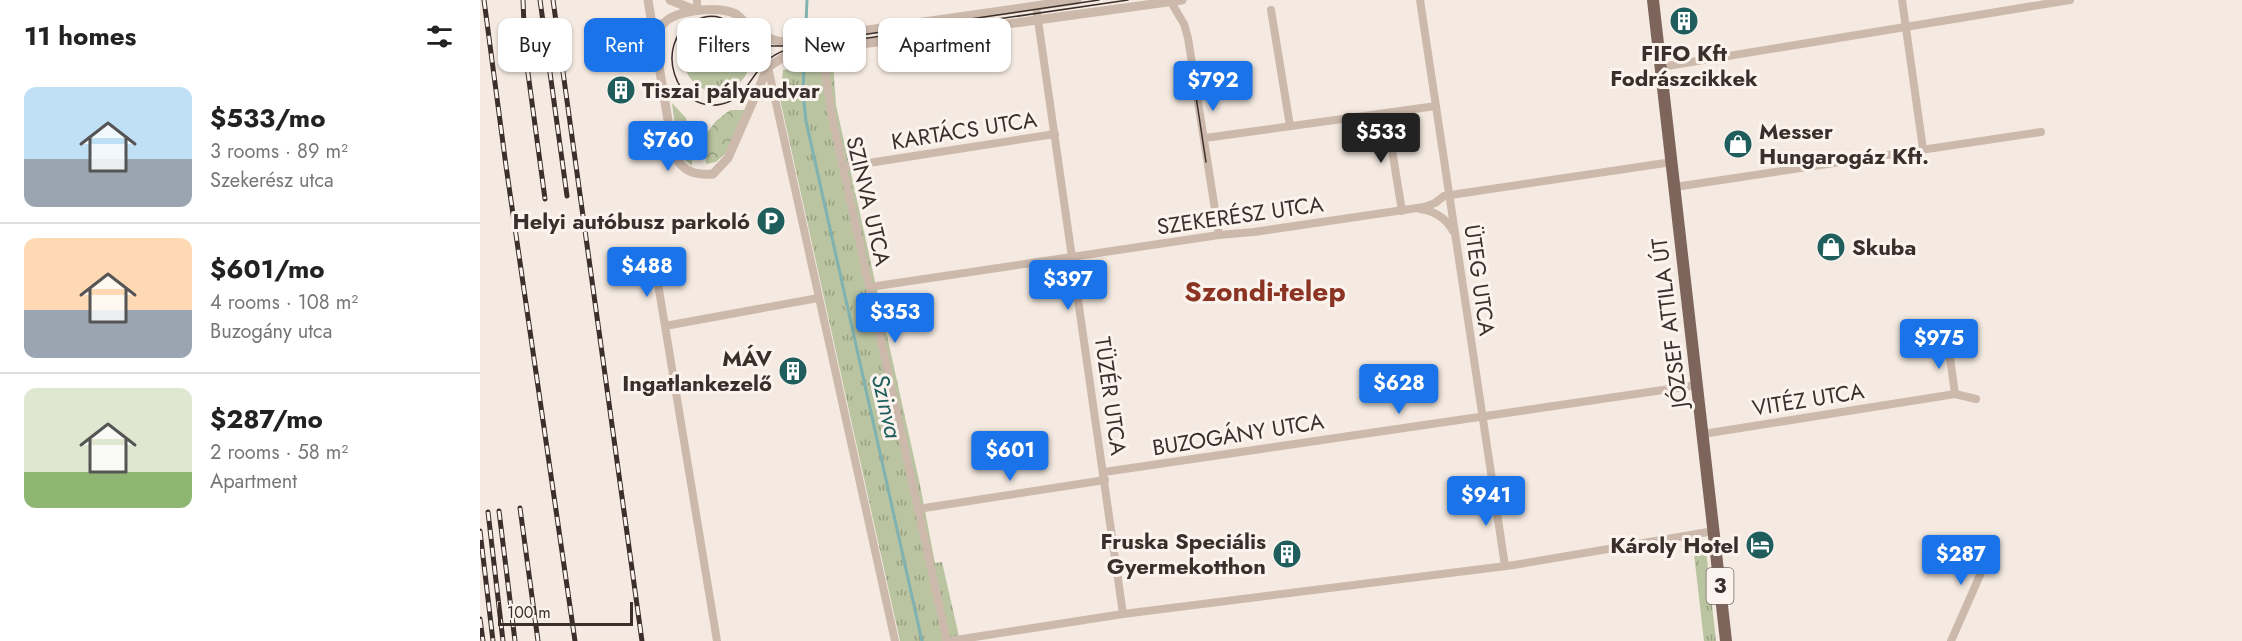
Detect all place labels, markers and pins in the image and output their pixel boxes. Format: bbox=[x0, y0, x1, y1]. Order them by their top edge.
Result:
building icon: FIFO Kft Fodrászcikkek bbox=[1668, 5, 1700, 37]
place label: FIFO Kft Fodrászcikkek bbox=[1610, 37, 1758, 94]
pin: $792 bbox=[1177, 61, 1249, 112]
building icon: Tiszai pályaudvar bbox=[605, 74, 637, 106]
place label: Tiszai pályaudvar bbox=[642, 74, 820, 106]
pin: $533 bbox=[1345, 113, 1417, 164]
place label: Messer Hungarogáz Kft. bbox=[1759, 115, 1929, 172]
pin: $760 bbox=[632, 121, 704, 172]
shop icon: Messer Hungarogáz Kft. bbox=[1722, 128, 1754, 160]
place label: Helyi autóbusz parkoló bbox=[512, 205, 750, 237]
parking icon: Helyi autóbusz parkoló bbox=[755, 205, 787, 237]
shop icon: Skuba bbox=[1815, 231, 1847, 263]
place label: Skuba bbox=[1852, 231, 1916, 263]
pin: $488 bbox=[611, 247, 683, 298]
pin: $397 bbox=[1032, 260, 1104, 311]
pin: $353 bbox=[859, 293, 931, 344]
pin: $975 bbox=[1903, 319, 1975, 370]
place label: MÁV Ingatlankezelő bbox=[622, 342, 773, 399]
building icon: MÁV Ingatlankezelő bbox=[777, 355, 809, 387]
pin: $628 bbox=[1363, 364, 1435, 415]
pin: $601 bbox=[974, 431, 1046, 482]
pin: $941 bbox=[1450, 476, 1522, 527]
place label: Fruska Speciális Gyermekotthon bbox=[1101, 525, 1266, 582]
place label: Károly Hotel bbox=[1610, 529, 1739, 561]
hotel icon: Károly Hotel bbox=[1744, 529, 1776, 561]
pin: $287 bbox=[1925, 535, 1997, 586]
building icon: Fruska Speciális Gyermekotthon bbox=[1271, 538, 1303, 570]

